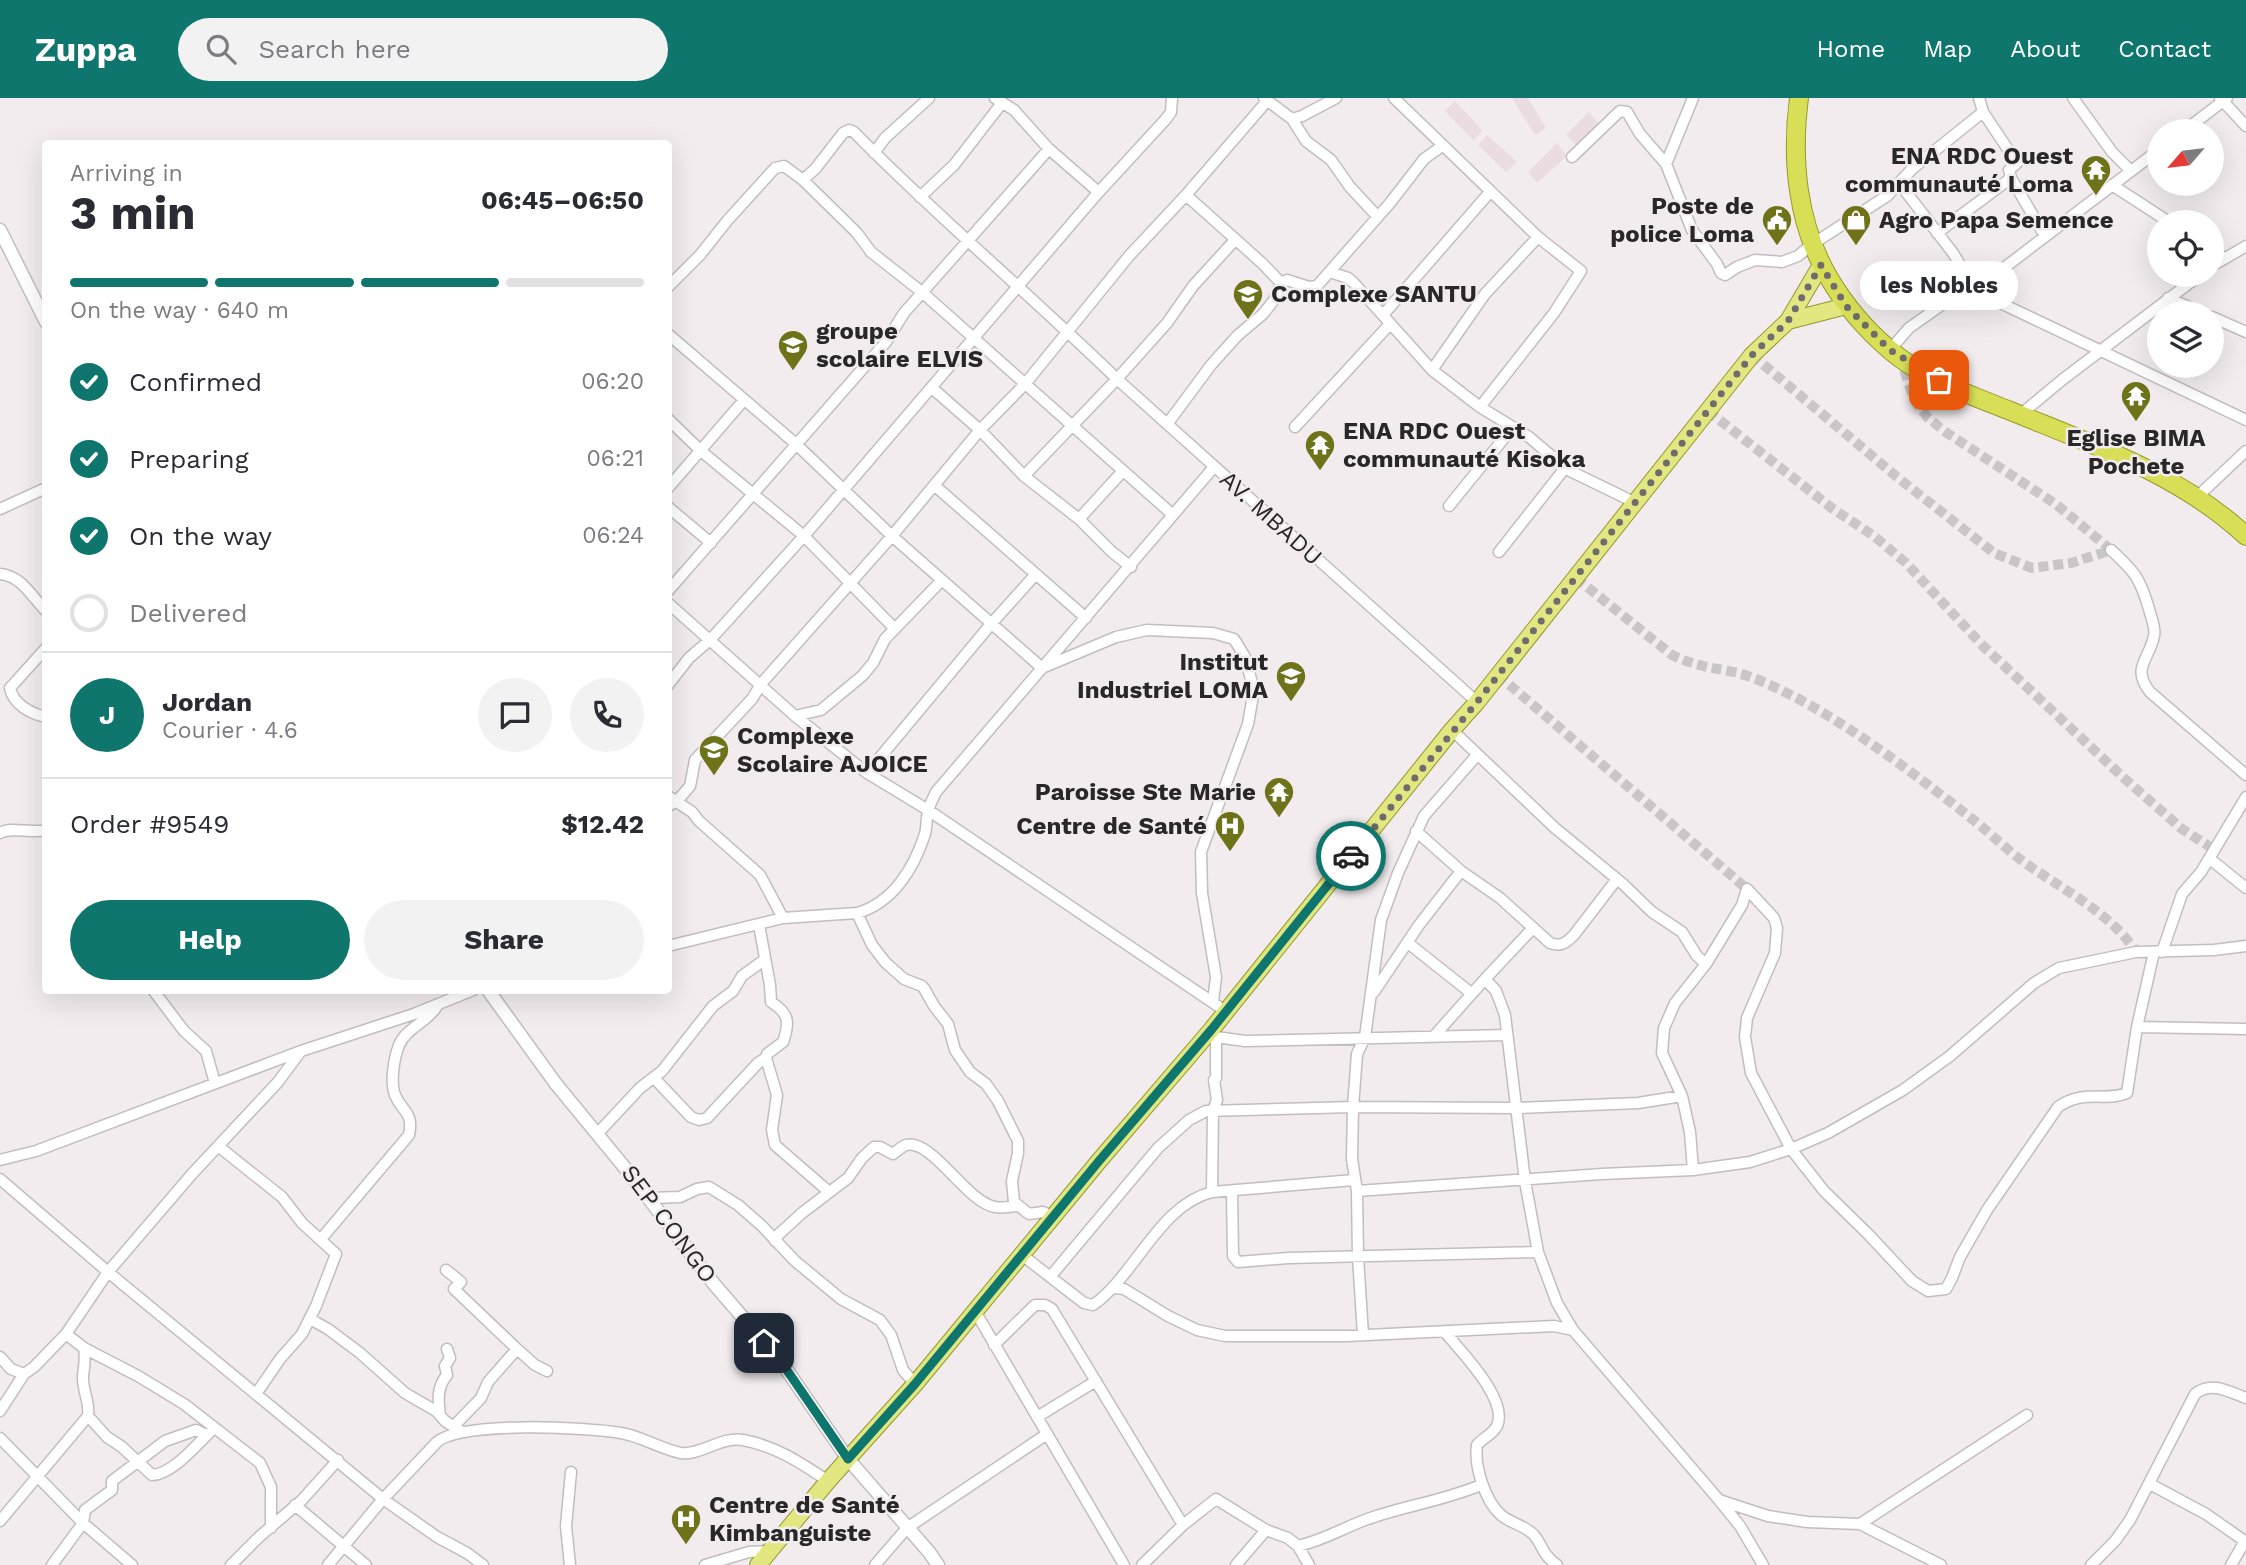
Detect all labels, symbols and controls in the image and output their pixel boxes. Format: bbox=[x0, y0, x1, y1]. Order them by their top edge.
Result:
search box bbox=[178, 18, 668, 81]
text: Zuppa bbox=[35, 30, 136, 69]
icon: search bbox=[202, 30, 240, 68]
text: Search here bbox=[258, 34, 411, 64]
text: Home bbox=[1817, 35, 1885, 63]
text: Map bbox=[1923, 35, 1972, 63]
text: About bbox=[2010, 35, 2080, 63]
text: Contact bbox=[2118, 35, 2211, 63]
north arrow bbox=[2147, 119, 2224, 196]
map controls bbox=[2147, 119, 2224, 378]
place label: ENA RDC Ouest communauté Loma bbox=[1845, 142, 2074, 198]
temple icon: ENA RDC Ouest communauté Loma bbox=[2079, 153, 2113, 197]
text: Arriving in bbox=[70, 160, 183, 187]
text: 06:45–06:50 bbox=[481, 185, 644, 215]
text: 3 min bbox=[70, 186, 196, 240]
place label: Poste de police Loma bbox=[1610, 192, 1754, 248]
public building icon: Poste de police Loma bbox=[1760, 203, 1794, 247]
shop icon: Agro Papa Semence bbox=[1839, 203, 1873, 247]
place label: Agro Papa Semence bbox=[1879, 206, 2114, 234]
button: locate bbox=[2147, 210, 2224, 287]
callout: les Nobles bbox=[1860, 261, 2018, 310]
text: les Nobles bbox=[1880, 272, 1998, 299]
school or university icon: Complexe SANTU bbox=[1231, 277, 1265, 321]
place label: Complexe SANTU bbox=[1271, 280, 1477, 308]
text: On the way · 640 m bbox=[70, 297, 289, 324]
button: layers bbox=[2147, 301, 2224, 378]
place label: groupe scolaire ELVIS bbox=[816, 317, 983, 373]
school or university icon: groupe scolaire ELVIS bbox=[776, 328, 810, 372]
pin bbox=[1909, 350, 1969, 410]
icon: bag bbox=[1920, 361, 1958, 399]
icon: check bbox=[70, 363, 108, 401]
text: Confirmed bbox=[129, 367, 262, 397]
text: 06:20 bbox=[581, 368, 644, 395]
temple icon: Eglise BIMA Pochete bbox=[2119, 379, 2153, 423]
place label: ENA RDC Ouest communauté Kisoka bbox=[1343, 417, 1585, 473]
place label: Eglise BIMA Pochete bbox=[2066, 424, 2206, 480]
temple icon: ENA RDC Ouest communauté Kisoka bbox=[1303, 428, 1337, 472]
icon: check bbox=[70, 440, 108, 478]
text: Preparing bbox=[129, 444, 249, 474]
text: 06:21 bbox=[587, 445, 644, 472]
street label: AV. MBADU bbox=[1214, 465, 1328, 571]
icon: check bbox=[70, 517, 108, 555]
text: On the way bbox=[129, 521, 272, 551]
text: 06:24 bbox=[582, 522, 644, 549]
text: Delivered bbox=[129, 598, 248, 628]
place label: Institut Industriel LOMA bbox=[1077, 648, 1269, 704]
school or university icon: Institut Industriel LOMA bbox=[1274, 659, 1308, 703]
button: chat bbox=[478, 678, 552, 752]
button: phone bbox=[570, 678, 644, 752]
text: Jordan bbox=[162, 687, 252, 717]
text: J bbox=[99, 700, 115, 730]
text: Courier · 4.6 bbox=[162, 717, 298, 744]
place label: Complexe Scolaire AJOICE bbox=[737, 722, 928, 778]
school or university icon: Complexe Scolaire AJOICE bbox=[697, 733, 731, 777]
temple icon: Paroisse Ste Marie bbox=[1262, 775, 1296, 819]
place label: Paroisse Ste Marie bbox=[1035, 778, 1256, 806]
text: Order #9549 bbox=[70, 809, 229, 839]
text: $12.42 bbox=[561, 809, 644, 839]
hospital icon: Centre de Santé bbox=[1213, 809, 1247, 853]
place label: Centre de Santé bbox=[1016, 812, 1207, 840]
courier bbox=[1316, 821, 1386, 891]
icon: car bbox=[1332, 837, 1370, 875]
button: Help bbox=[70, 900, 350, 980]
button: Share bbox=[364, 900, 644, 980]
street label: SEP CONGO bbox=[616, 1160, 722, 1288]
pin bbox=[734, 1313, 794, 1373]
icon: home bbox=[745, 1324, 783, 1362]
place label: Centre de Santé Kimbanguiste bbox=[709, 1491, 900, 1547]
hospital icon: Centre de Santé Kimbanguiste bbox=[669, 1502, 703, 1546]

